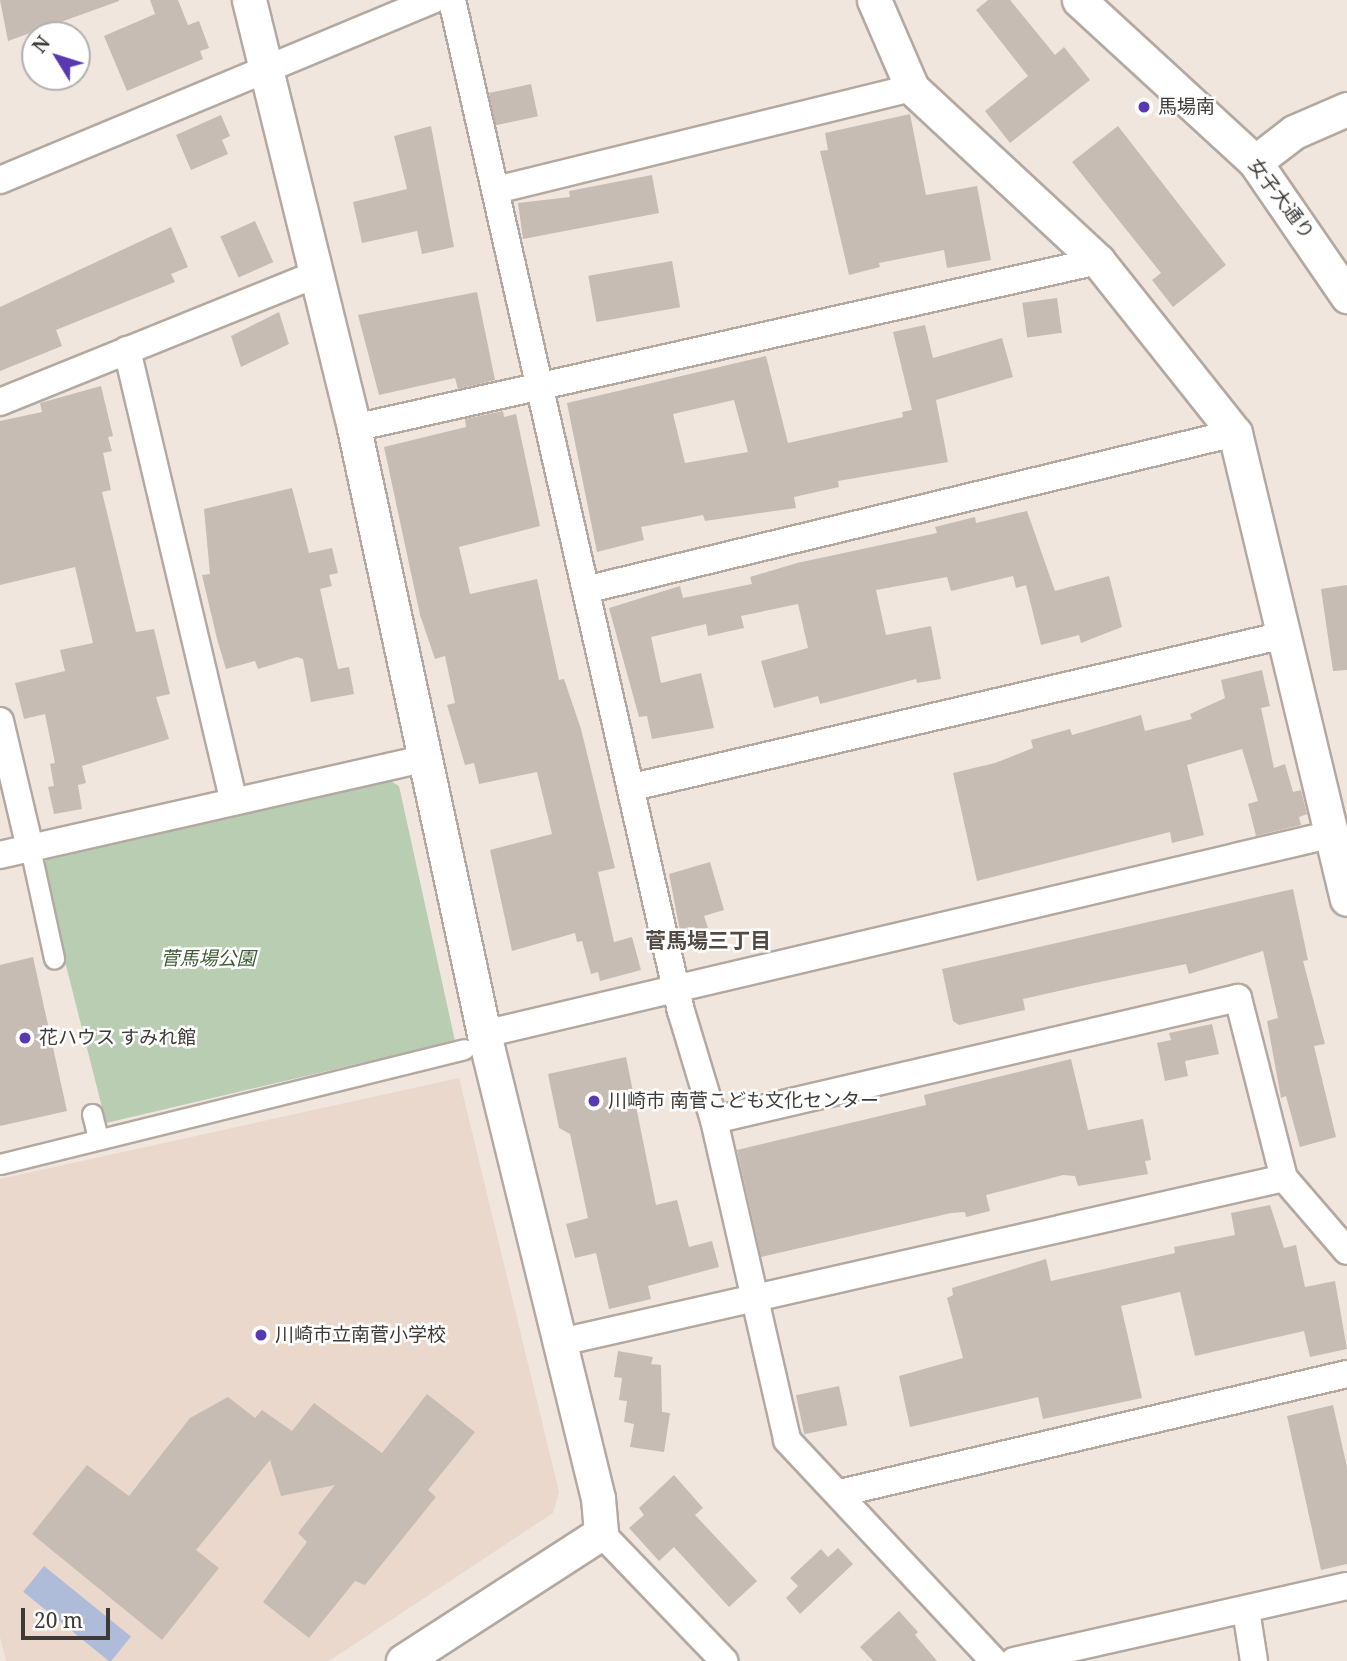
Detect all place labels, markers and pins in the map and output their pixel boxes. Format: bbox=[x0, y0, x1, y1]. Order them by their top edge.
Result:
place label: 馬場南 bbox=[1158, 96, 1215, 118]
marker: 馬場南 bbox=[1136, 99, 1152, 115]
place label: 花ハウス すみれ館 bbox=[39, 1027, 196, 1049]
marker: 花ハウス すみれ館 bbox=[17, 1030, 33, 1046]
place label: 川崎市 南菅こども文化センター bbox=[608, 1090, 879, 1112]
marker: 川崎市 南菅こども文化センター bbox=[586, 1093, 602, 1109]
place label: 川崎市立南菅小学校 bbox=[275, 1324, 446, 1346]
marker: 川崎市立南菅小学校 bbox=[253, 1327, 269, 1343]

